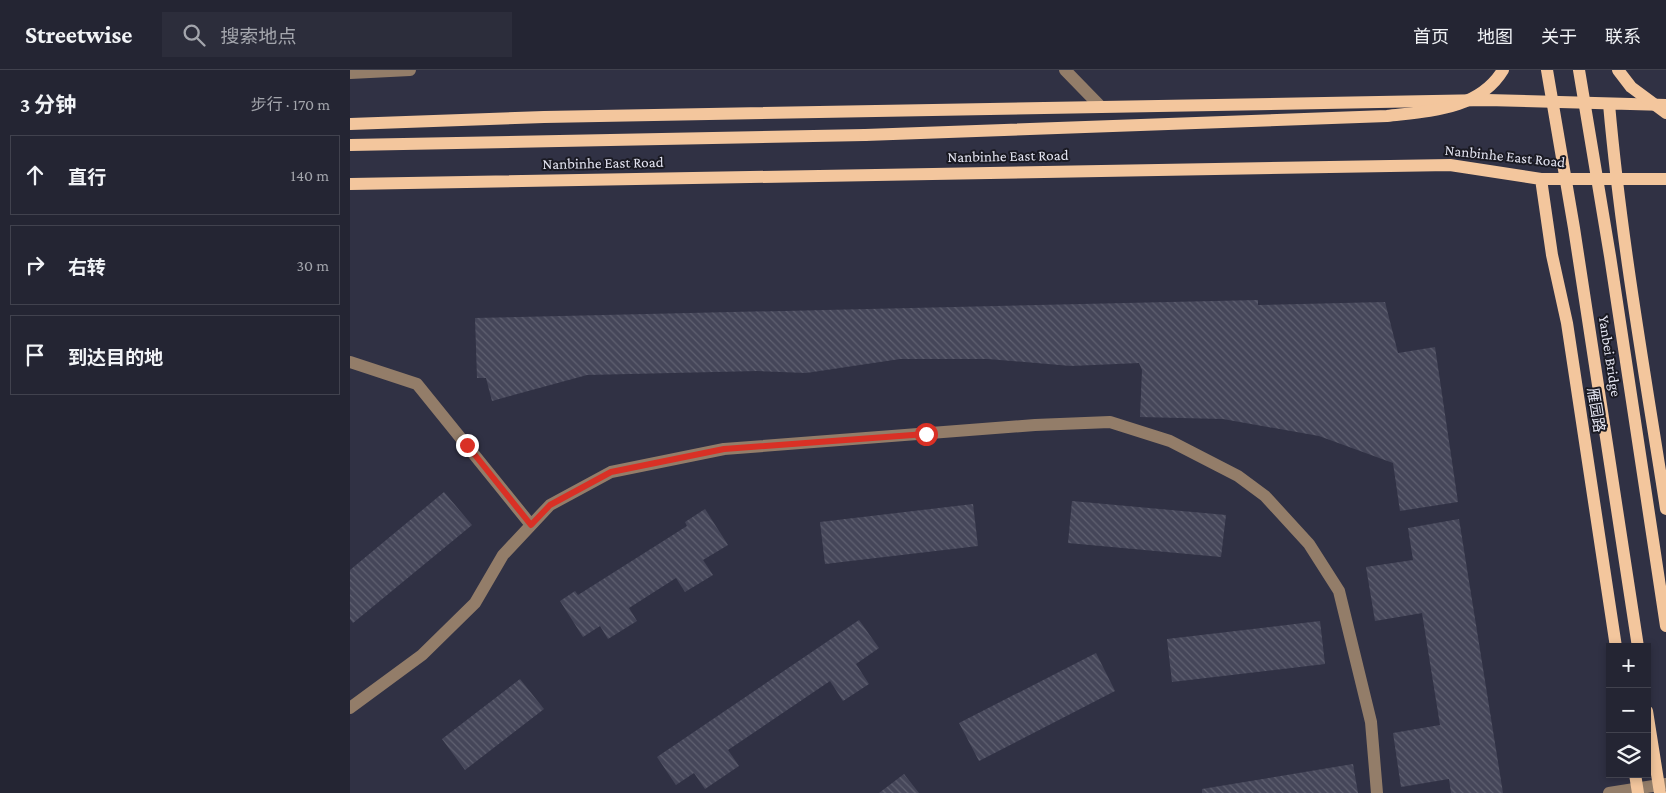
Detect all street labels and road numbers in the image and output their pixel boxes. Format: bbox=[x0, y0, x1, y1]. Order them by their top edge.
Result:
street label: Nanbinhe East Road bbox=[1444, 142, 1566, 170]
street label: Nanbinhe East Road bbox=[947, 147, 1069, 165]
street label: Nanbinhe East Road bbox=[542, 154, 664, 172]
street label: Yanbei Bridge bbox=[1595, 314, 1624, 398]
street label: 雁园路 bbox=[1585, 387, 1607, 433]

